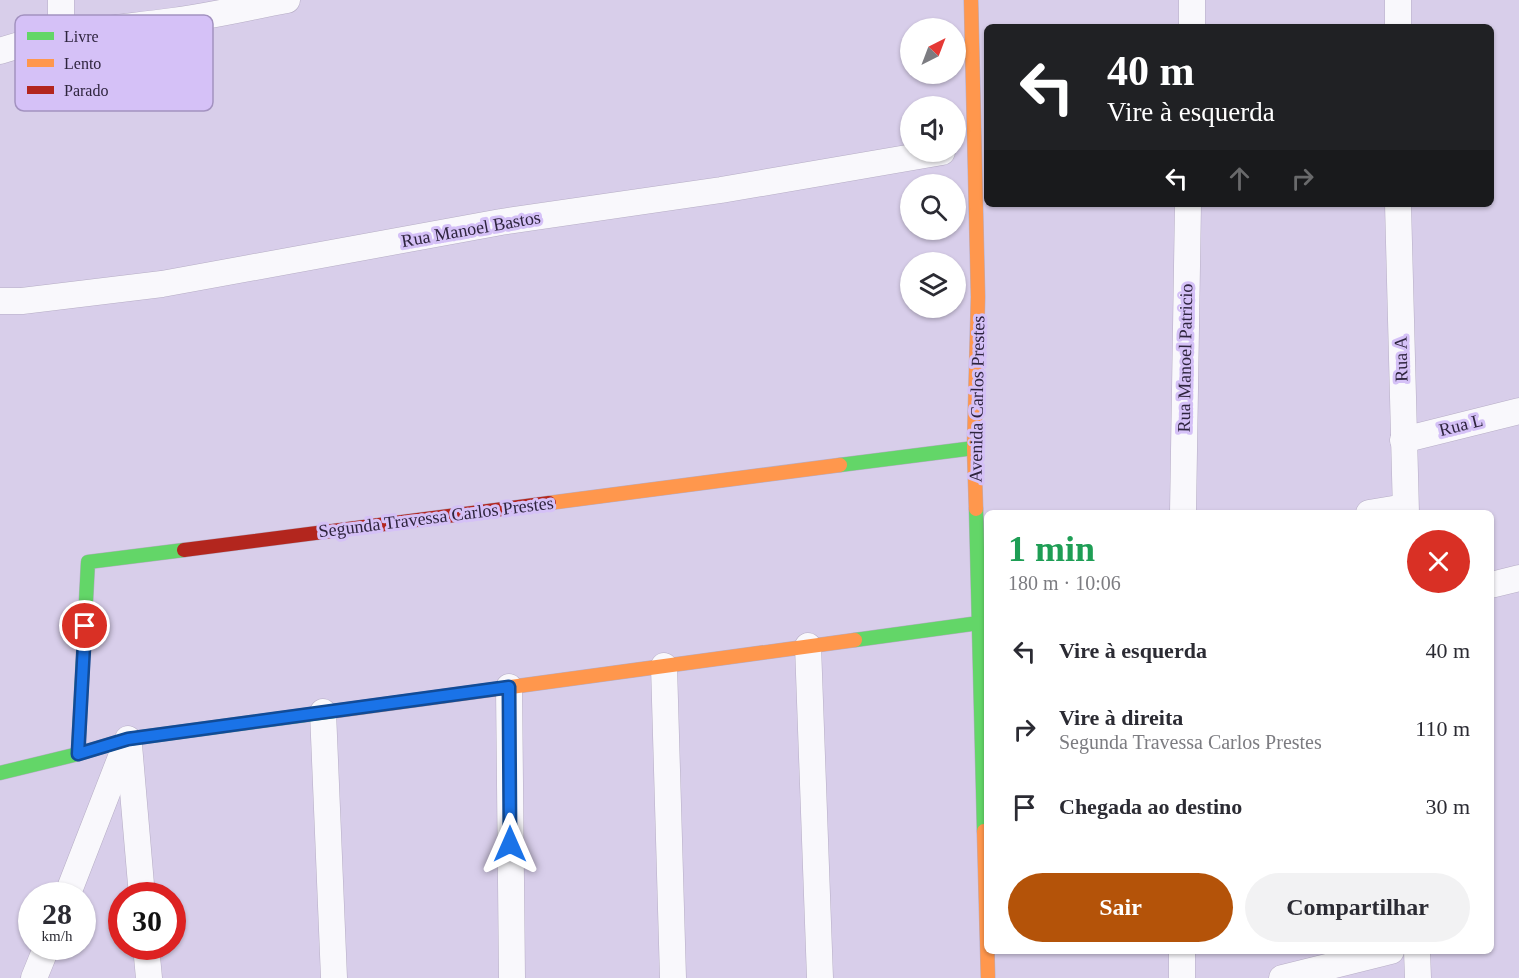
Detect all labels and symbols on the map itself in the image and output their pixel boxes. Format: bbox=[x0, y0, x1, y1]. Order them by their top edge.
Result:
legend bbox=[15, 15, 213, 111]
north arrow bbox=[900, 18, 966, 84]
text: Livre bbox=[64, 28, 99, 45]
text: Lento bbox=[64, 55, 101, 72]
text: Parado bbox=[64, 82, 108, 99]
street label: Rua Manoel Bastos bbox=[400, 207, 542, 251]
street label: Rua Manoel Patricio bbox=[1174, 283, 1196, 433]
street label: Avenida Carlos Prestes bbox=[966, 316, 988, 482]
street label: Rua A bbox=[1391, 336, 1411, 382]
street label: Rua L bbox=[1437, 410, 1485, 440]
street label: Segunda Travessa Carlos Prestes bbox=[317, 493, 555, 541]
pin bbox=[59, 600, 110, 651]
position arrow bbox=[478, 812, 542, 876]
speed limit sign: 30 bbox=[108, 882, 186, 960]

